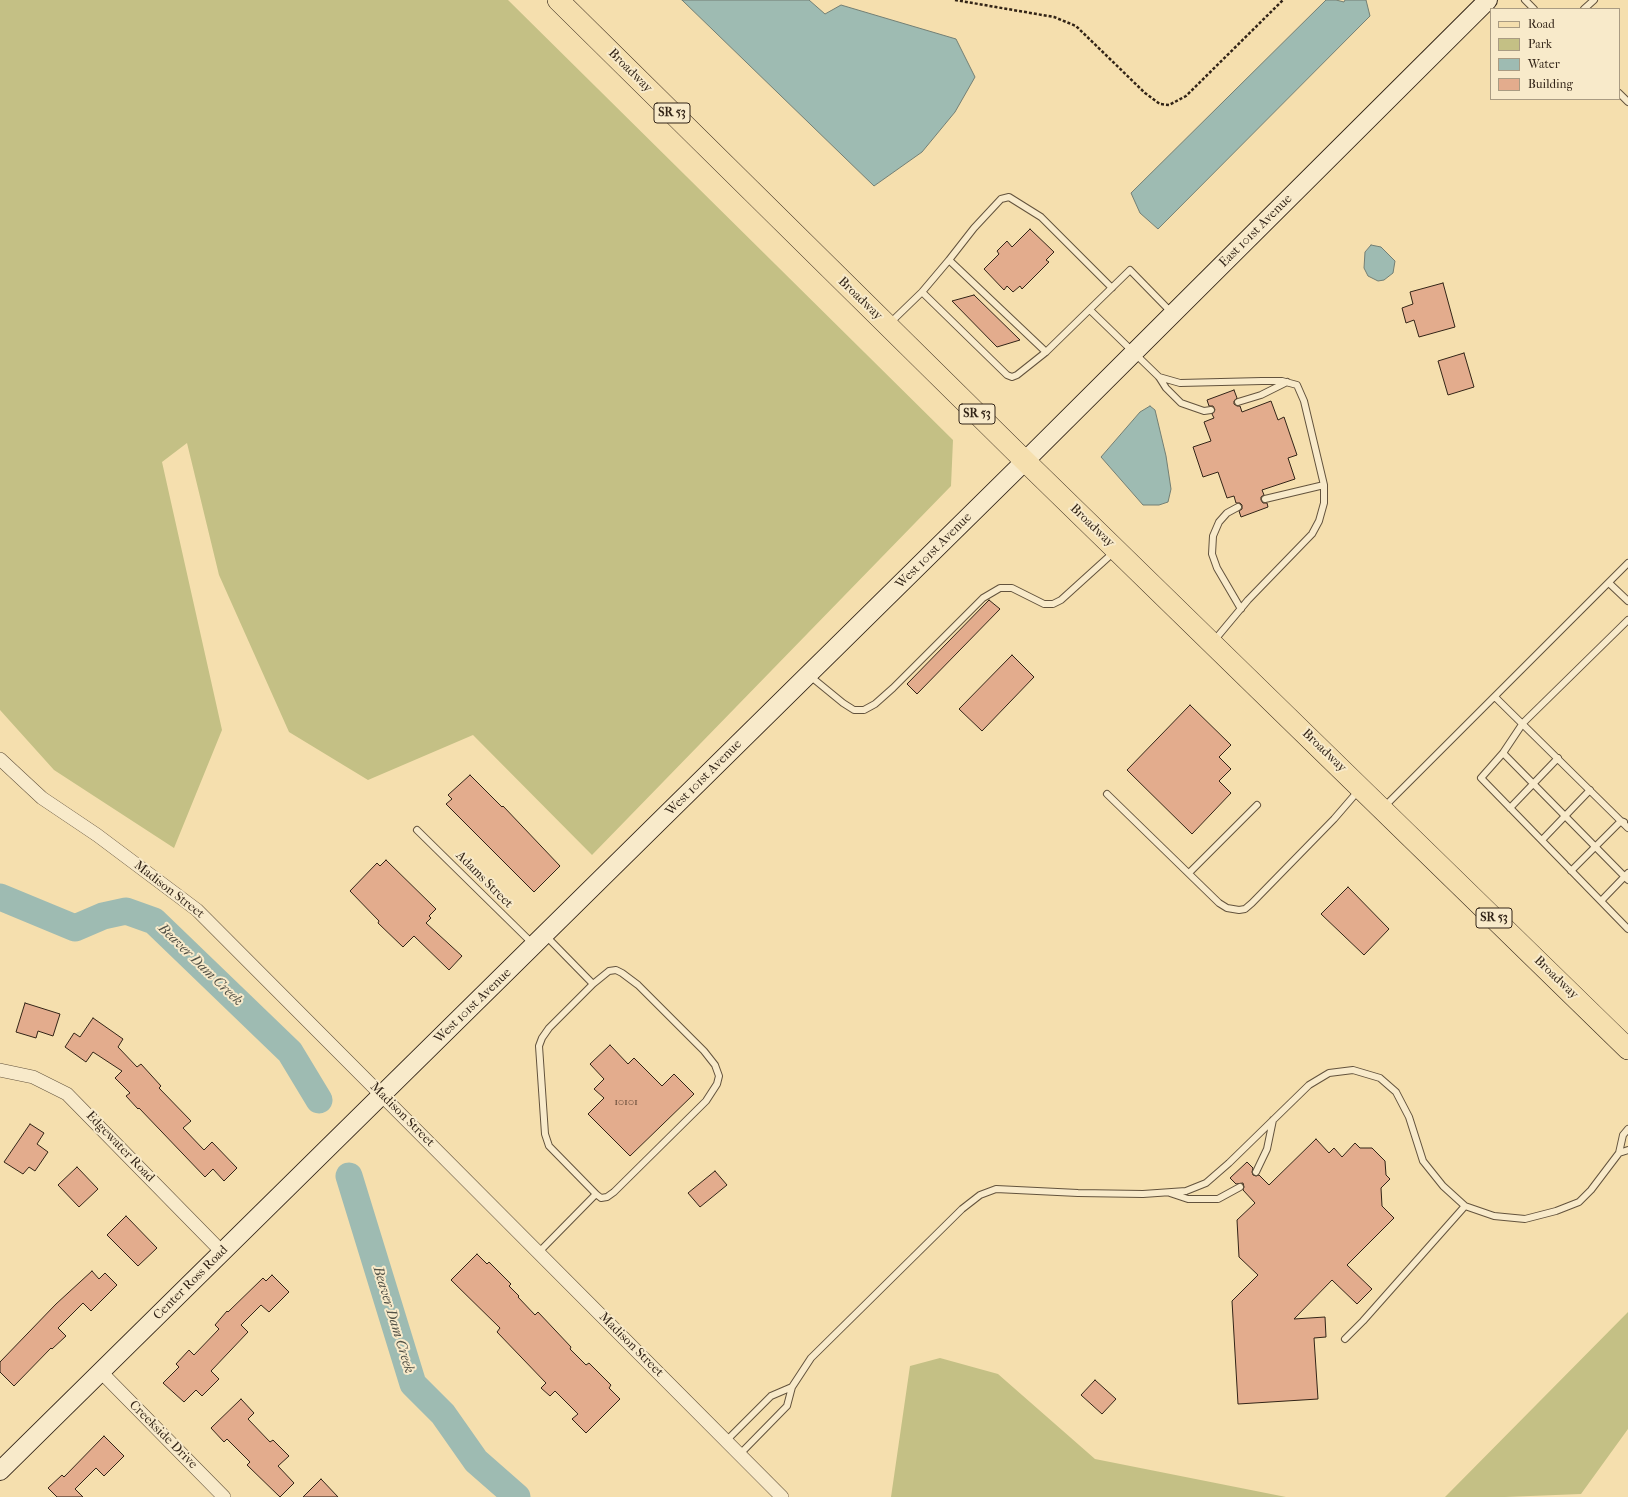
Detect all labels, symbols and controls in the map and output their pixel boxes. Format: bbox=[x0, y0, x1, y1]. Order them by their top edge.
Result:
legend bbox=[1490, 8, 1620, 100]
text: Road bbox=[1528, 17, 1555, 31]
text: Park bbox=[1528, 37, 1552, 51]
street label: Broadway bbox=[605, 46, 655, 96]
text: Water bbox=[1528, 57, 1560, 71]
text: Building bbox=[1528, 77, 1573, 91]
road number: SR 53 bbox=[654, 103, 690, 123]
street label: East 101st Avenue bbox=[1216, 191, 1296, 271]
street label: Broadway bbox=[835, 274, 885, 324]
road number: SR 53 bbox=[959, 404, 995, 424]
street label: Broadway bbox=[1067, 501, 1117, 551]
street label: West 101st Avenue bbox=[893, 510, 975, 592]
street label: Broadway bbox=[1299, 726, 1349, 776]
street label: West 101st Avenue bbox=[663, 737, 745, 819]
street label: Adams Street bbox=[452, 848, 516, 912]
street label: Madison Street bbox=[131, 858, 207, 922]
road number: SR 53 bbox=[1476, 908, 1512, 928]
water label: Beaver Dam Creek bbox=[154, 920, 246, 1010]
street label: Broadway bbox=[1531, 953, 1581, 1003]
street label: West 101st Avenue bbox=[431, 965, 515, 1047]
street label: Madison Street bbox=[367, 1080, 437, 1150]
house number: 10101 bbox=[614, 1095, 638, 1109]
street label: Edgewater Road bbox=[82, 1108, 158, 1186]
street label: Center Ross Road bbox=[150, 1242, 232, 1324]
water label: Beaver Dam Creek bbox=[369, 1264, 417, 1376]
street label: Madison Street bbox=[596, 1310, 666, 1380]
street label: Creekside Drive bbox=[126, 1398, 200, 1472]

